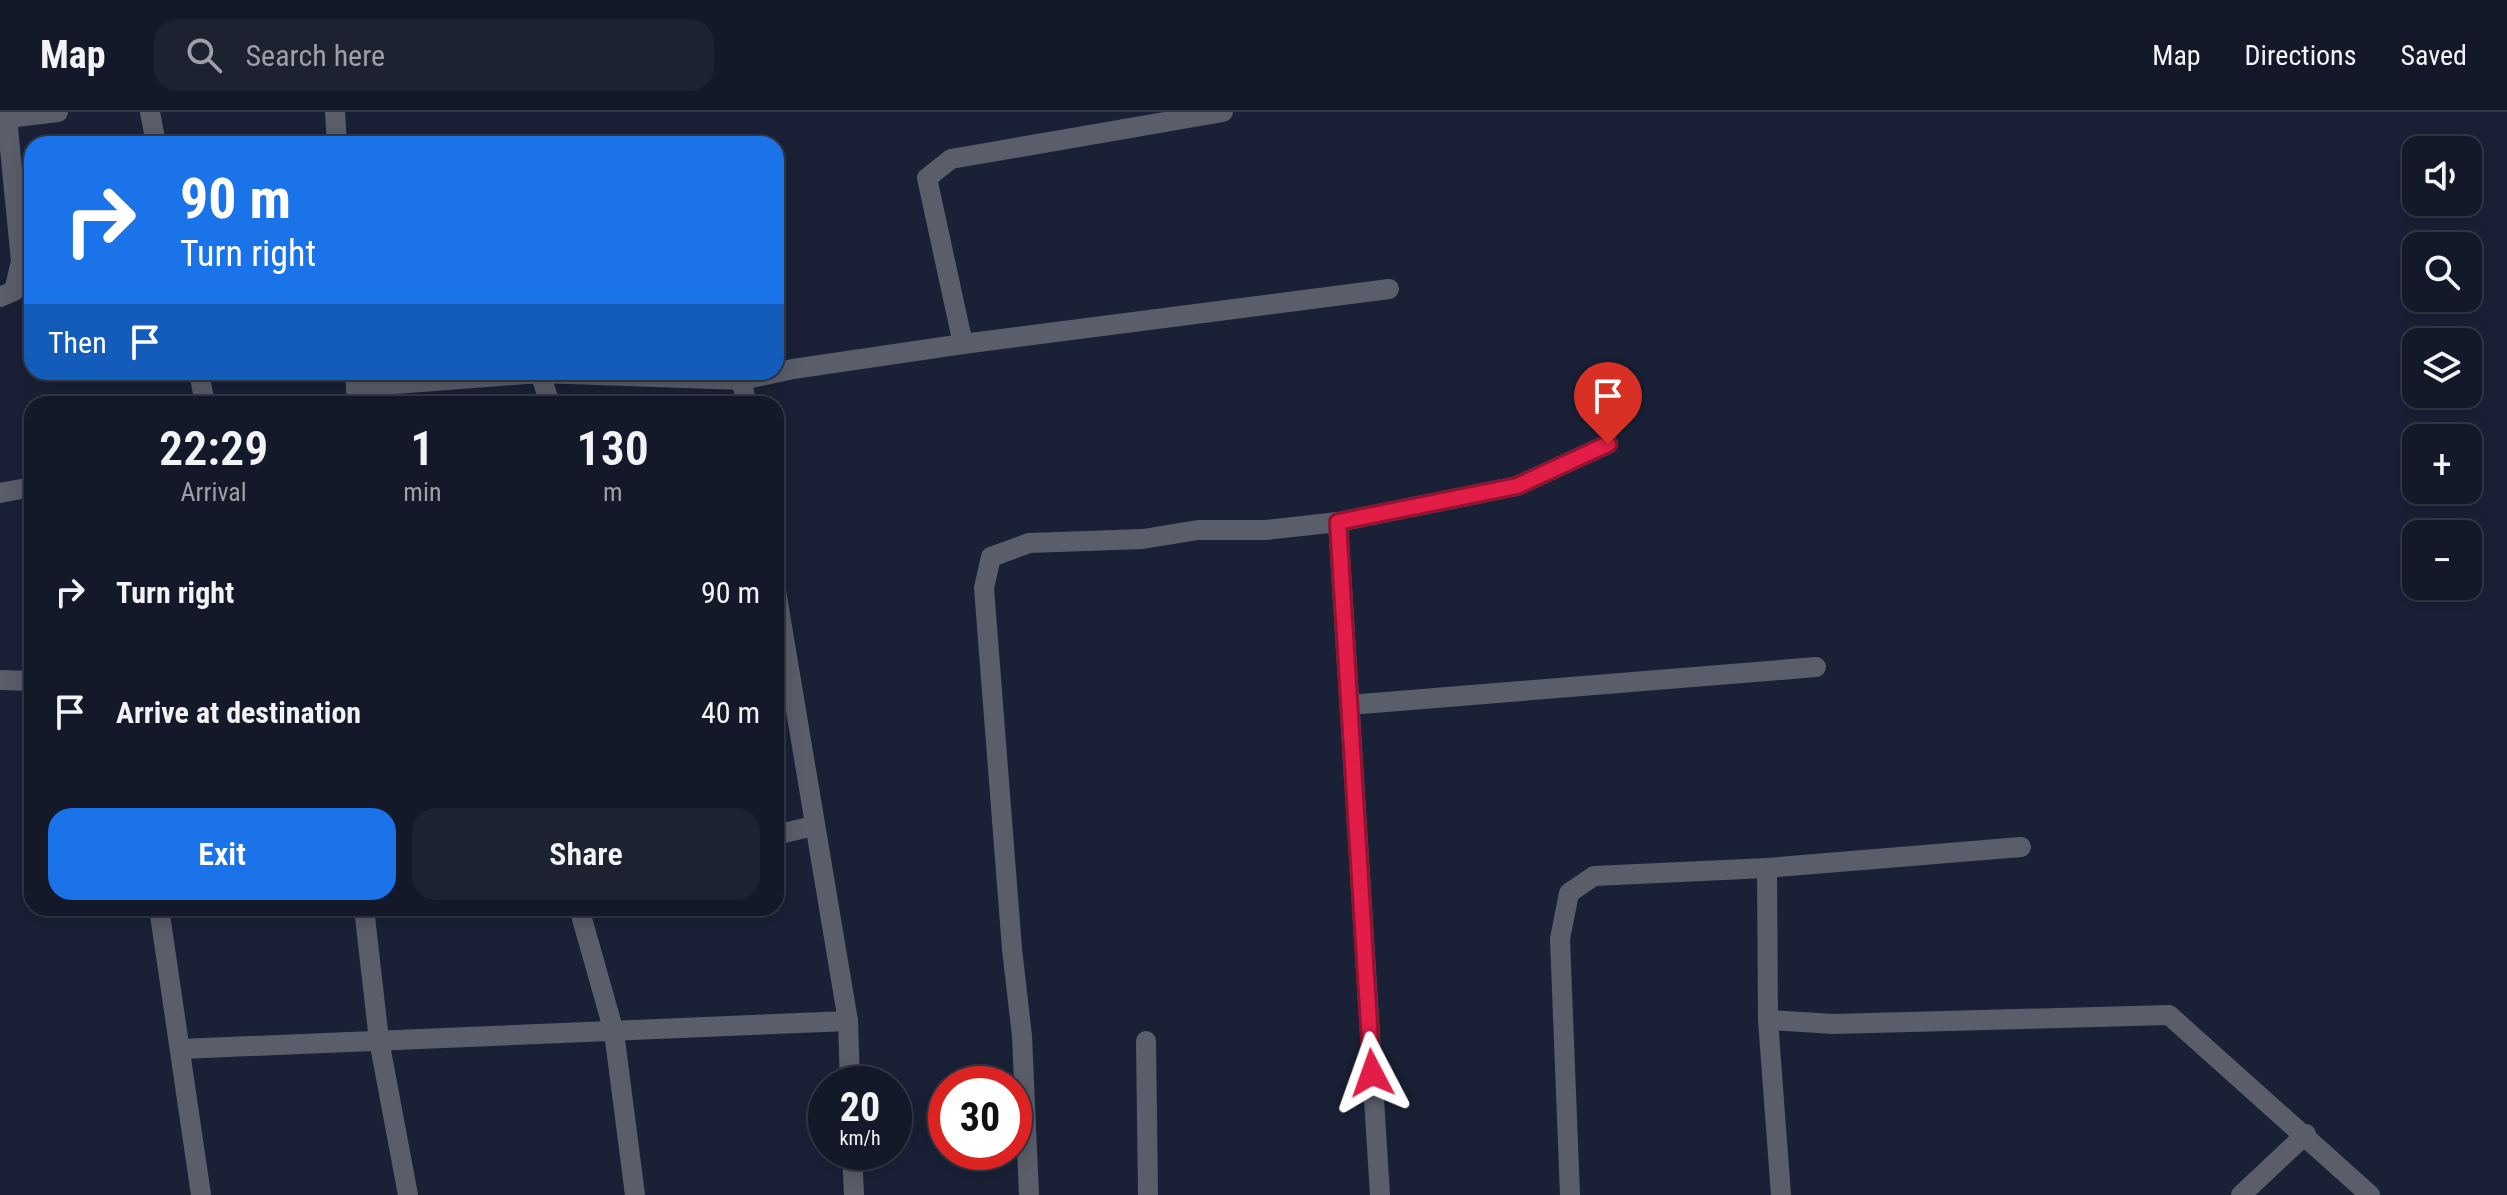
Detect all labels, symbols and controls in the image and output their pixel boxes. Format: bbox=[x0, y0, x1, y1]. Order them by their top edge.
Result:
search box bbox=[154, 19, 714, 91]
text: Map bbox=[40, 33, 106, 77]
icon: search bbox=[182, 33, 226, 77]
text: Search here bbox=[246, 38, 385, 73]
text: Map bbox=[2152, 39, 2201, 72]
text: Directions bbox=[2245, 39, 2356, 72]
text: Saved bbox=[2400, 39, 2467, 72]
map controls bbox=[2402, 136, 2482, 600]
button: sound bbox=[2402, 136, 2482, 216]
text: 90 m bbox=[180, 166, 291, 232]
icon: right bbox=[48, 168, 152, 272]
button: search bbox=[2402, 232, 2482, 312]
text: Turn right bbox=[180, 233, 316, 275]
icon: arrive bbox=[123, 320, 167, 364]
text: Then bbox=[48, 325, 107, 360]
button: layers bbox=[2402, 328, 2482, 408]
pin bbox=[1574, 362, 1642, 444]
icon: arrive bbox=[1586, 374, 1630, 418]
text: 22:29 bbox=[159, 420, 268, 477]
text: 1 bbox=[410, 420, 434, 477]
text: 130 bbox=[577, 420, 649, 477]
button: + bbox=[2402, 424, 2482, 504]
text: Arrival bbox=[181, 477, 247, 507]
text: min bbox=[403, 477, 441, 507]
text: m bbox=[603, 477, 623, 507]
button: − bbox=[2402, 520, 2482, 600]
icon: right bbox=[48, 570, 92, 614]
text: Turn right bbox=[116, 575, 234, 610]
text: 90 m bbox=[701, 575, 760, 610]
icon: arrive bbox=[48, 690, 92, 734]
text: Arrive at destination bbox=[116, 695, 361, 730]
text: 40 m bbox=[701, 695, 760, 730]
button: Exit bbox=[48, 808, 396, 900]
button: Share bbox=[412, 808, 760, 900]
position arrow bbox=[1330, 1031, 1414, 1115]
speed limit sign: 30 bbox=[928, 1066, 1032, 1170]
text: 20 bbox=[840, 1084, 880, 1131]
text: km/h bbox=[839, 1126, 881, 1150]

